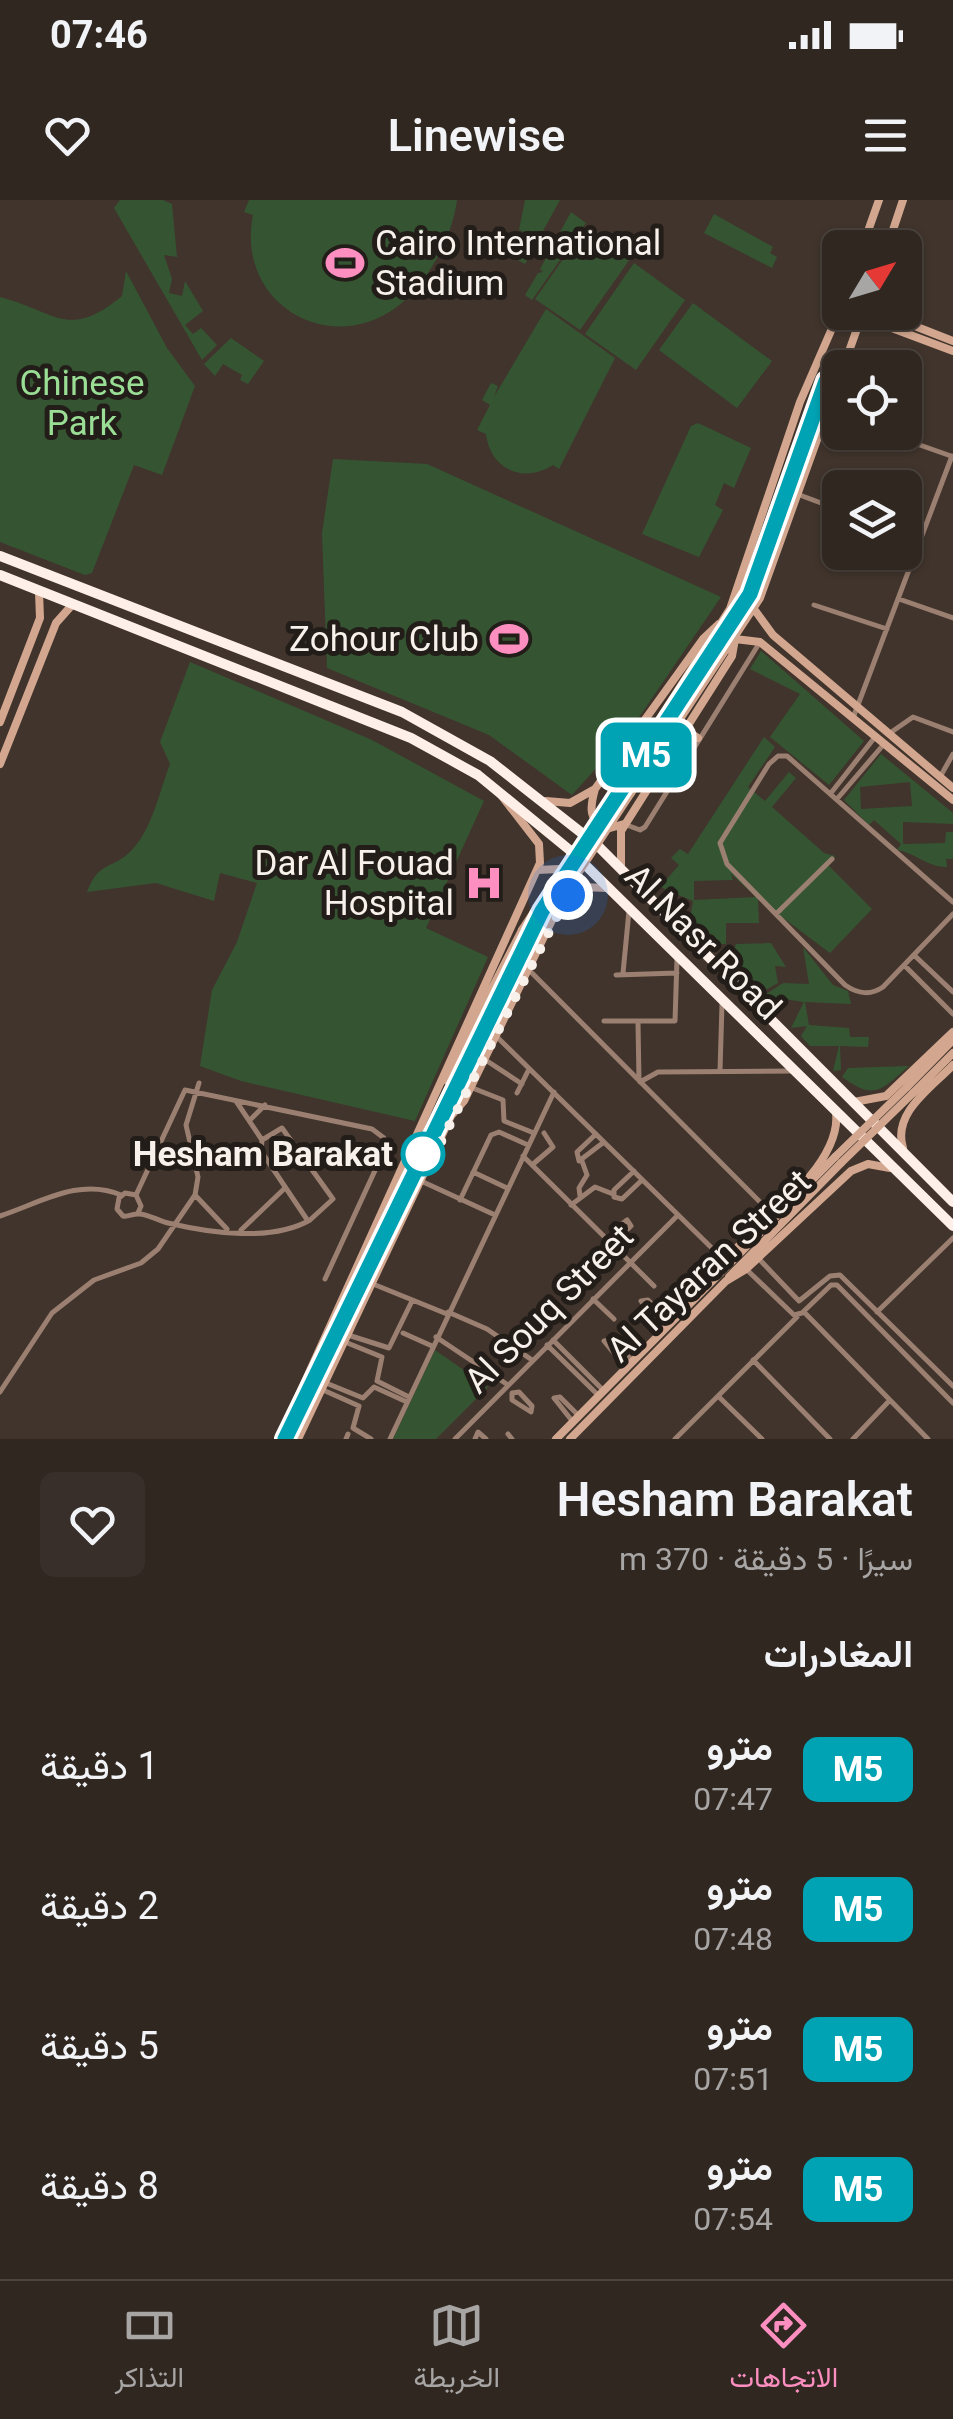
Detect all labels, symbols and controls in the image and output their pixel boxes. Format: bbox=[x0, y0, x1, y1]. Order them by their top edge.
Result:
text: 07:46 bbox=[50, 13, 148, 57]
icon: heart bbox=[40, 108, 95, 163]
icon: menu bbox=[858, 108, 913, 163]
text: Linewise bbox=[388, 109, 565, 162]
place label: Cairo International Stadium bbox=[375, 223, 661, 304]
north arrow bbox=[822, 230, 922, 330]
map controls bbox=[822, 230, 922, 570]
sports icon: Cairo International Stadium bbox=[324, 242, 366, 284]
button: locate bbox=[822, 350, 922, 450]
park label: Chinese Park bbox=[19, 363, 145, 444]
button: layers bbox=[822, 470, 922, 570]
sports icon: Zohour Club bbox=[488, 618, 530, 660]
place label: Zohour Club bbox=[289, 619, 479, 660]
line badge: M5 bbox=[601, 722, 691, 788]
text: M5 bbox=[621, 735, 671, 776]
place label: Dar Al Fouad Hospital bbox=[254, 843, 454, 924]
street label: Al Nasr Road bbox=[617, 856, 789, 1028]
hospital icon: Dar Al Fouad Hospital bbox=[463, 862, 505, 904]
your location bbox=[543, 870, 593, 920]
marker: Hesham Barakat bbox=[402, 1133, 444, 1175]
place label: Hesham Barakat bbox=[133, 1134, 393, 1175]
street label: Al Tayaran Street bbox=[599, 1161, 819, 1371]
street label: Al Souq Street bbox=[456, 1216, 642, 1402]
text: Hesham Barakat bbox=[557, 1471, 913, 1528]
button: heart bbox=[40, 1472, 145, 1577]
text: سيرًا · 5 دقيقة · 370 m bbox=[619, 1540, 913, 1578]
text: المغادرات bbox=[764, 1632, 913, 1676]
text: مترو bbox=[707, 1725, 773, 1769]
text: 1 دقيقة bbox=[40, 1744, 159, 1788]
text: M5 bbox=[833, 1749, 883, 1790]
text: 07:47 bbox=[693, 1780, 773, 1818]
text: مترو bbox=[707, 1865, 773, 1909]
text: 2 دقيقة bbox=[40, 1884, 159, 1928]
text: M5 bbox=[833, 1889, 883, 1930]
text: 07:48 bbox=[693, 1920, 773, 1958]
text: مترو bbox=[707, 2005, 773, 2049]
text: 5 دقيقة bbox=[40, 2024, 159, 2068]
text: M5 bbox=[833, 2029, 883, 2070]
text: 07:51 bbox=[693, 2060, 773, 2098]
text: مترو bbox=[707, 2145, 773, 2189]
text: 8 دقيقة bbox=[40, 2164, 159, 2208]
text: M5 bbox=[833, 2169, 883, 2210]
text: 07:54 bbox=[693, 2200, 773, 2238]
tab: التذاكر bbox=[115, 2298, 184, 2402]
tab: الخريطة bbox=[413, 2298, 500, 2402]
tab: الاتجاهات bbox=[730, 2298, 838, 2402]

